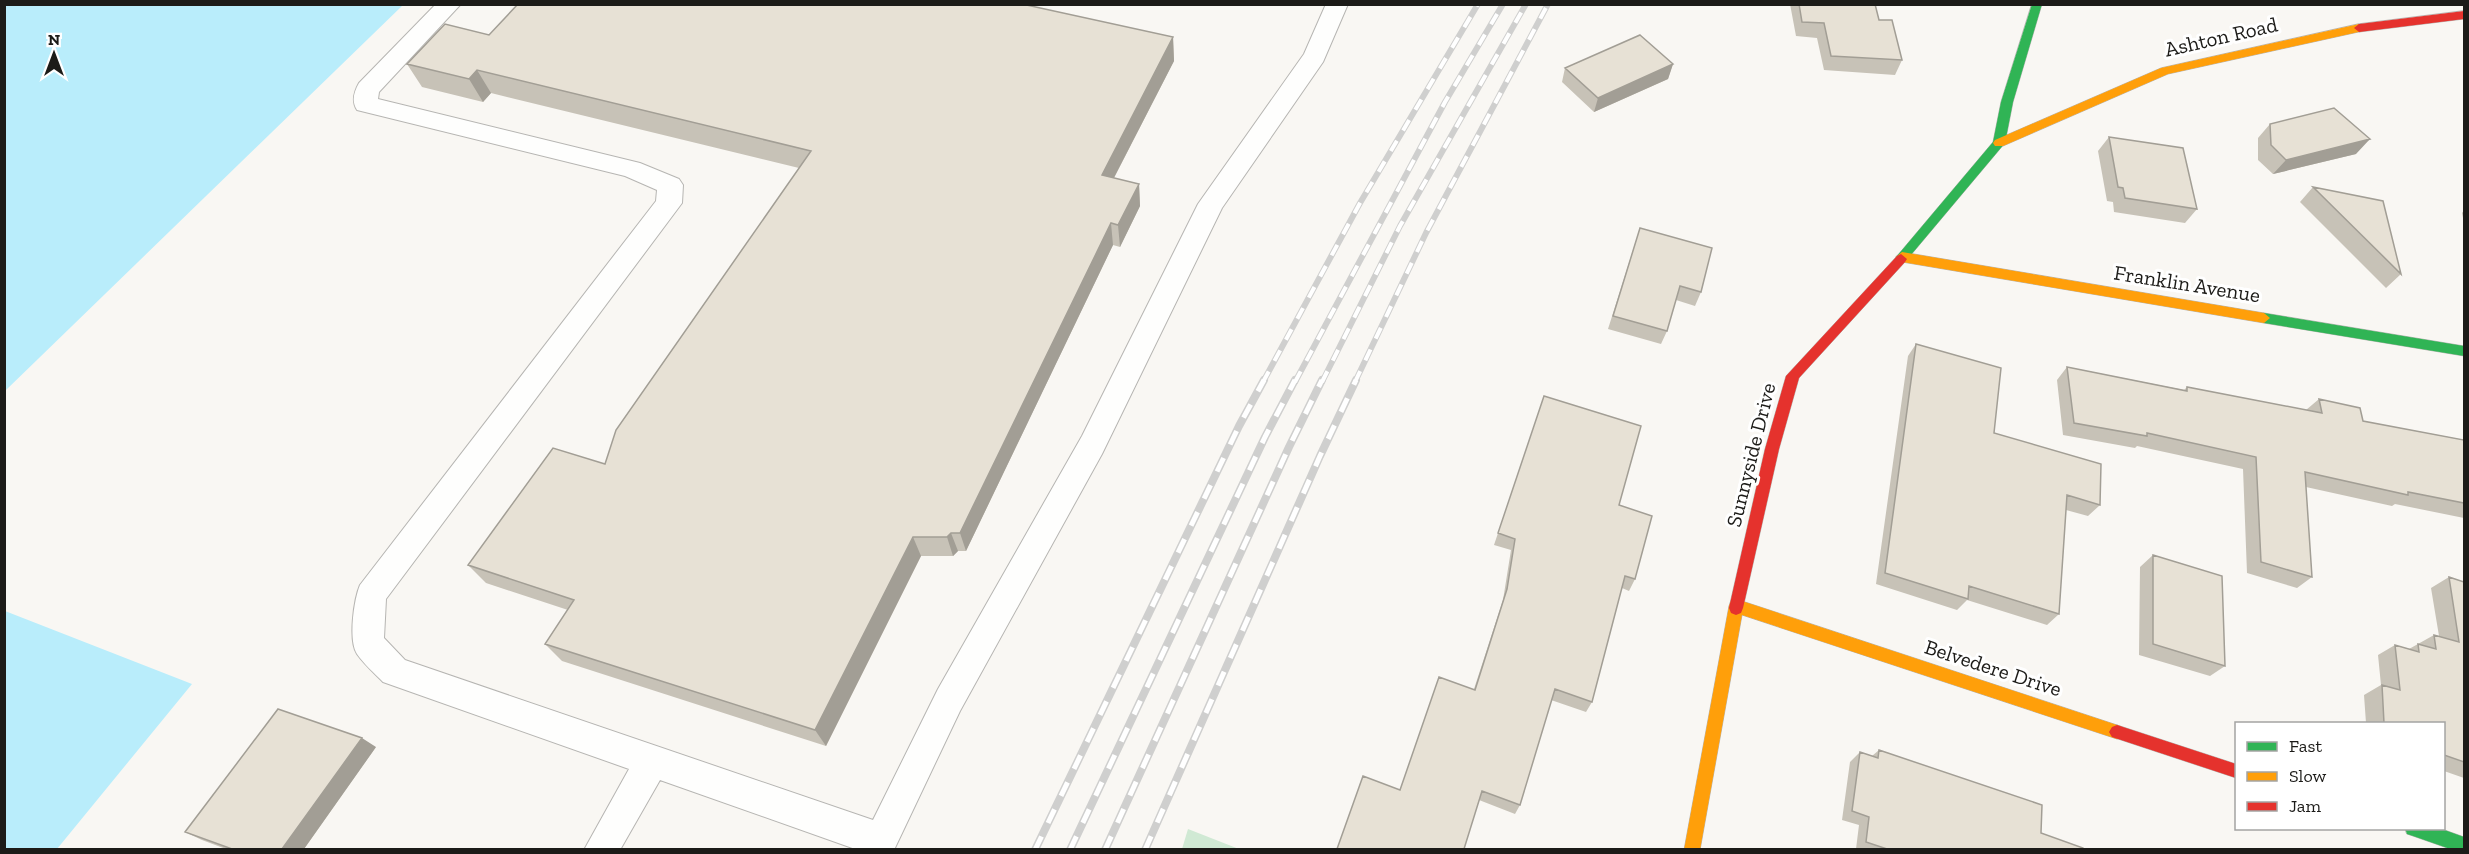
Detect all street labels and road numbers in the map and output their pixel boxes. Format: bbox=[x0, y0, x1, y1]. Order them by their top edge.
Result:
street label: Ashton Road bbox=[2162, 11, 2280, 62]
street label: Franklin Avenue bbox=[2112, 260, 2262, 307]
street label: Sunnyside Drive bbox=[1721, 380, 1781, 530]
street label: Belvedere Drive bbox=[1922, 634, 2065, 701]

